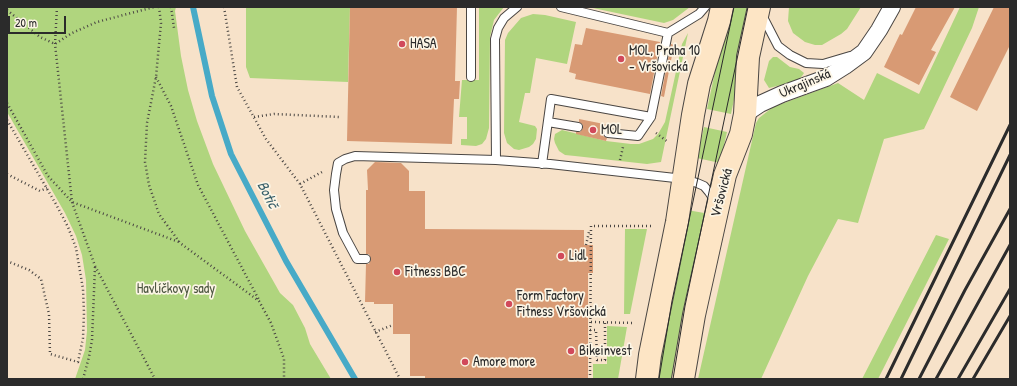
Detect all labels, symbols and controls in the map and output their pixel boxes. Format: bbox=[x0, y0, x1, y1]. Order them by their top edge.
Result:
scale bar bbox=[10, 8, 68, 34]
text: 20 m bbox=[15, 14, 37, 31]
place label: HASA bbox=[410, 36, 437, 52]
marker: HASA bbox=[397, 39, 407, 49]
place label: MOL, Praha 10 - Vršovická bbox=[629, 43, 700, 76]
marker: MOL, Praha 10 - Vršovická bbox=[616, 54, 626, 64]
street label: Ukrajinská bbox=[777, 66, 833, 102]
place label: MOL bbox=[601, 122, 622, 138]
marker: MOL bbox=[588, 125, 598, 135]
street label: Vršovická bbox=[707, 167, 737, 219]
water label: Botič bbox=[253, 178, 281, 212]
place label: Lidl bbox=[569, 248, 587, 264]
marker: Lidl bbox=[556, 251, 566, 261]
place label: Fitness BBC bbox=[405, 264, 466, 280]
marker: Fitness BBC bbox=[392, 267, 402, 277]
park label: Havlíčkovy sady bbox=[137, 281, 215, 297]
place label: Form Factory Fitness Vršovická bbox=[517, 288, 606, 320]
marker: Form Factory Fitness Vršovická bbox=[504, 299, 514, 309]
place label: Bikeinvest bbox=[579, 343, 631, 359]
marker: Bikeinvest bbox=[566, 346, 576, 356]
place label: Amore more bbox=[473, 354, 535, 370]
marker: Amore more bbox=[460, 357, 470, 367]

